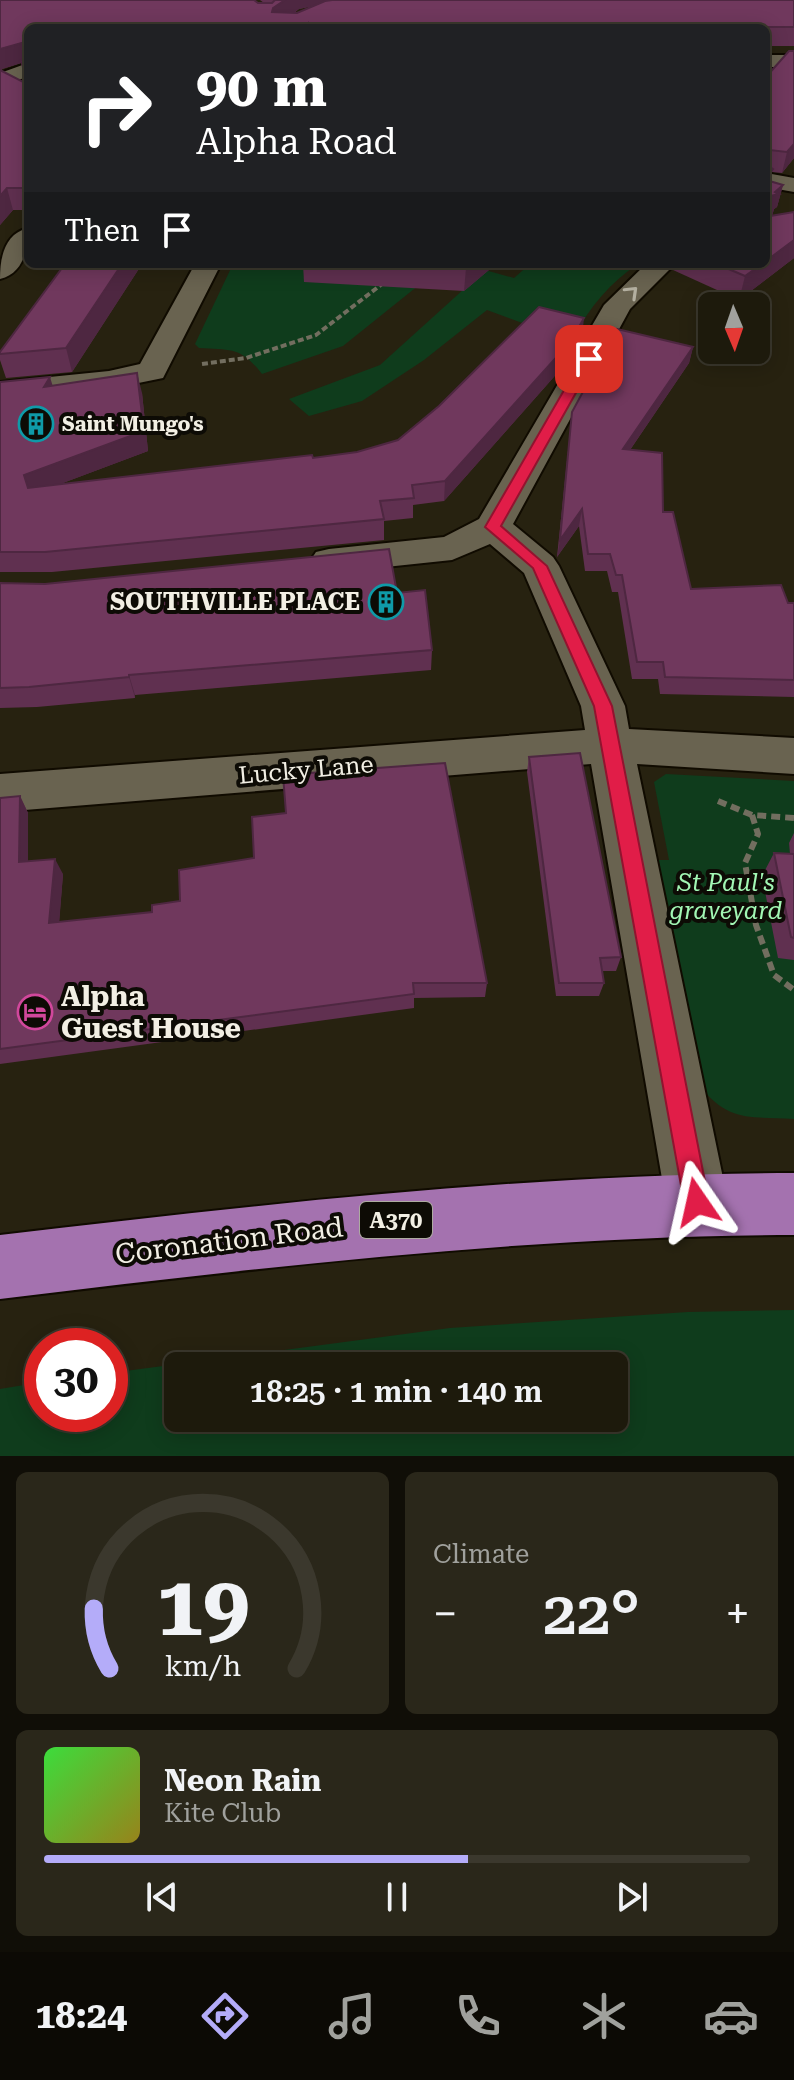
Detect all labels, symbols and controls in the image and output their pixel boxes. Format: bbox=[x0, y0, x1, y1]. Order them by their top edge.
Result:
text: 90 m bbox=[196, 54, 327, 120]
icon: right bbox=[64, 56, 168, 160]
text: Alpha Road bbox=[196, 121, 397, 163]
icon: arrive bbox=[155, 208, 199, 252]
text: Then bbox=[64, 213, 139, 248]
one-way arrow bbox=[623, 287, 637, 302]
north arrow bbox=[698, 292, 770, 364]
map controls bbox=[698, 292, 770, 364]
pin bbox=[555, 325, 623, 393]
icon: arrive bbox=[567, 337, 611, 381]
building icon: Saint Mungo's bbox=[17, 405, 55, 443]
place label: Saint Mungo's bbox=[62, 412, 204, 436]
building icon: SOUTHVILLE PLACE bbox=[367, 583, 405, 621]
place label: SOUTHVILLE PLACE bbox=[110, 588, 360, 616]
street label: Lucky Lane bbox=[237, 750, 375, 790]
park label: St Paul's graveyard bbox=[669, 869, 782, 925]
place label: Alpha Guest House bbox=[61, 980, 241, 1045]
hotel icon: Alpha Guest House bbox=[16, 993, 54, 1031]
position arrow bbox=[655, 1160, 739, 1244]
road number: A370 bbox=[360, 1202, 432, 1238]
street label: Coronation Road bbox=[113, 1210, 345, 1271]
speed limit sign: 30 bbox=[24, 1328, 128, 1432]
text: 18:25 · 1 min · 140 m bbox=[250, 1374, 542, 1409]
text: Climate bbox=[433, 1539, 529, 1569]
text: 19 bbox=[156, 1558, 249, 1655]
text: 22° bbox=[543, 1578, 640, 1649]
text: − bbox=[433, 1588, 458, 1640]
text: + bbox=[725, 1588, 750, 1640]
text: km/h bbox=[164, 1649, 241, 1683]
text: Neon Rain bbox=[164, 1763, 321, 1798]
text: Kite Club bbox=[164, 1798, 281, 1828]
icon: previous bbox=[140, 1875, 184, 1919]
icon: pause bbox=[375, 1875, 419, 1919]
icon: next bbox=[610, 1875, 654, 1919]
icon: directions bbox=[197, 1988, 253, 2044]
icon: music bbox=[324, 1988, 380, 2044]
icon: phone bbox=[450, 1988, 506, 2044]
icon: climate bbox=[576, 1988, 632, 2044]
icon: car bbox=[703, 1988, 759, 2044]
text: 18:24 bbox=[35, 1995, 127, 2037]

